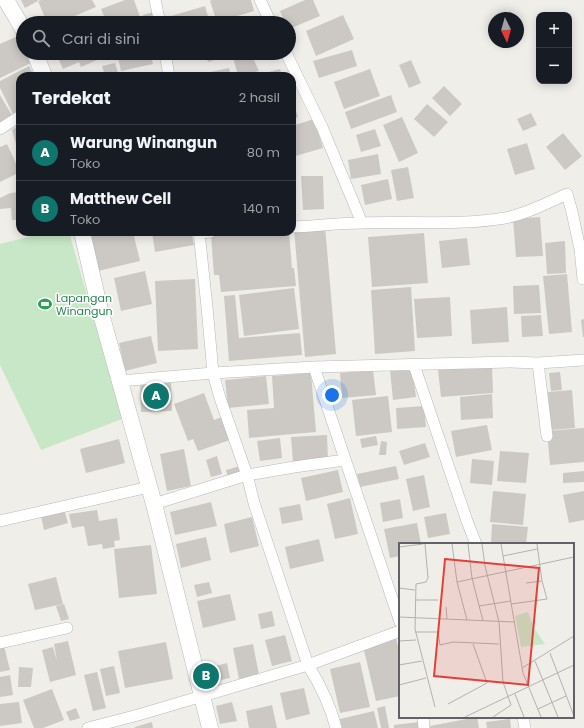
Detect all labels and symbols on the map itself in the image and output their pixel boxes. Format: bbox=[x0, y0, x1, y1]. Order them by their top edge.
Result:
north arrow bbox=[488, 12, 524, 48]
place label: Lapangan Winangun bbox=[56, 290, 112, 319]
sports icon: Lapangan Winangun bbox=[37, 296, 53, 312]
pin: A bbox=[143, 381, 169, 411]
your location bbox=[322, 385, 342, 405]
inset map bbox=[399, 543, 574, 718]
pin: B bbox=[193, 661, 219, 691]

